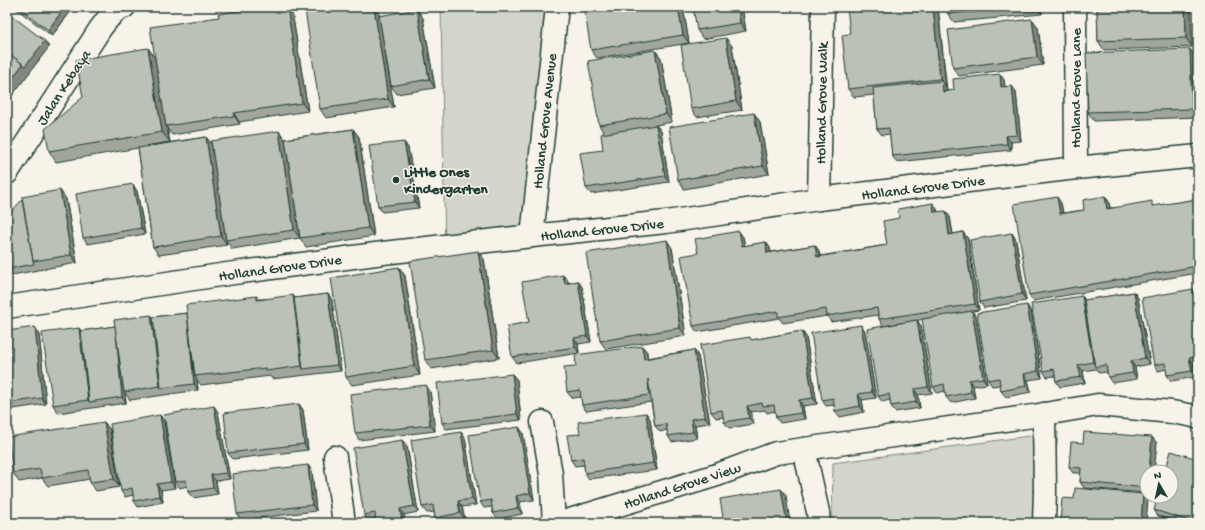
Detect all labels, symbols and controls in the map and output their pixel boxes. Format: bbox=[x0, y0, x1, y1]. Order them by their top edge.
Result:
street label: Holland Grove Lane bbox=[1068, 28, 1086, 148]
street label: Holland Grove Walk bbox=[813, 40, 833, 164]
street label: Jalan Kebaya bbox=[34, 46, 96, 129]
street label: Holland Grove Avenue bbox=[530, 52, 562, 190]
place label: Little Ones Kindergarten bbox=[403, 164, 489, 199]
street label: Holland Grove Drive bbox=[861, 172, 986, 205]
marker: Little Ones Kindergarten bbox=[391, 175, 401, 185]
street label: Holland Grove Drive bbox=[540, 216, 665, 246]
street label: Holland Grove Drive bbox=[218, 251, 343, 287]
street label: Holland Grove View bbox=[622, 459, 744, 514]
north arrow bbox=[1139, 464, 1179, 504]
text: N bbox=[1153, 470, 1162, 483]

